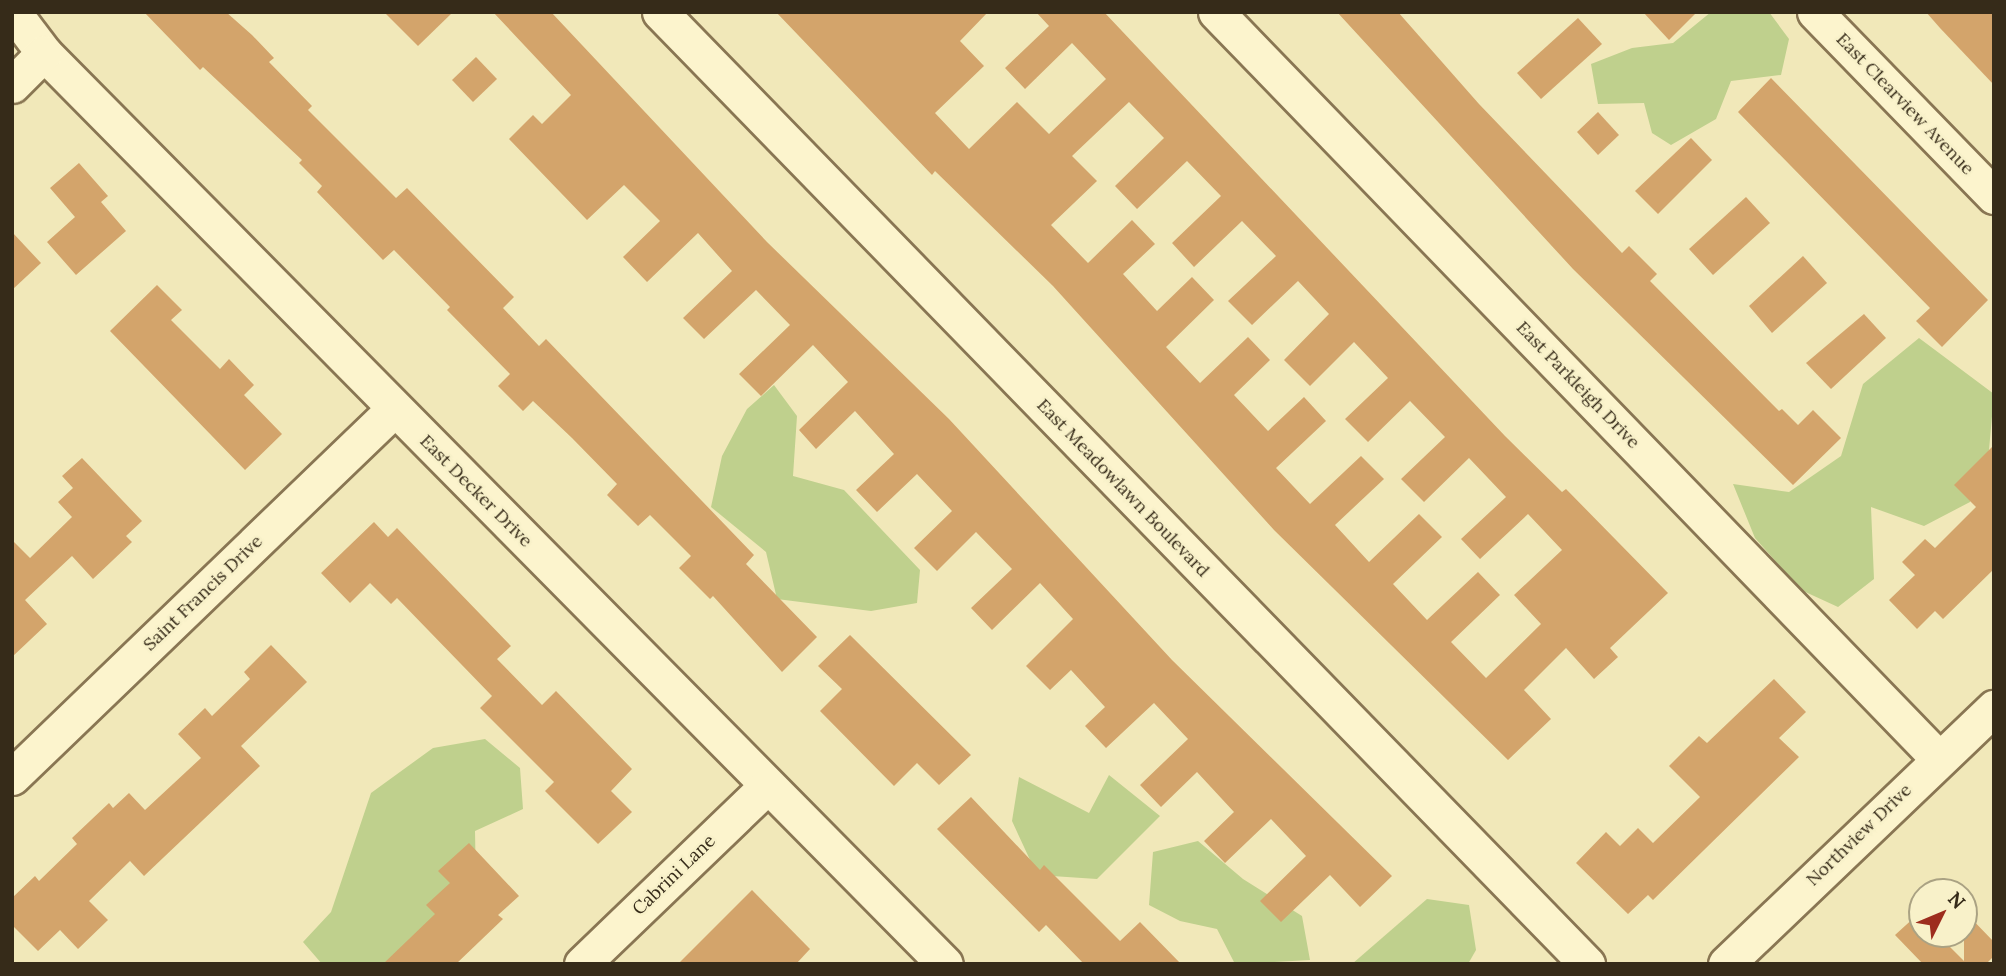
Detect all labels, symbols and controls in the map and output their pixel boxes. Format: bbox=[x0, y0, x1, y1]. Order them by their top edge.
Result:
street label: East Clearview Avenue bbox=[1832, 29, 1978, 179]
street label: East Parkleigh Drive bbox=[1512, 317, 1644, 453]
street label: East Meadowlawn Boulevard bbox=[1032, 394, 1214, 582]
street label: East Decker Drive bbox=[415, 430, 537, 552]
street label: Saint Francis Drive bbox=[139, 531, 267, 655]
street label: Northview Drive bbox=[1802, 779, 1916, 891]
street label: Cabrini Lane bbox=[628, 830, 720, 920]
north arrow bbox=[1908, 878, 1978, 948]
text: N bbox=[1943, 886, 1971, 914]

